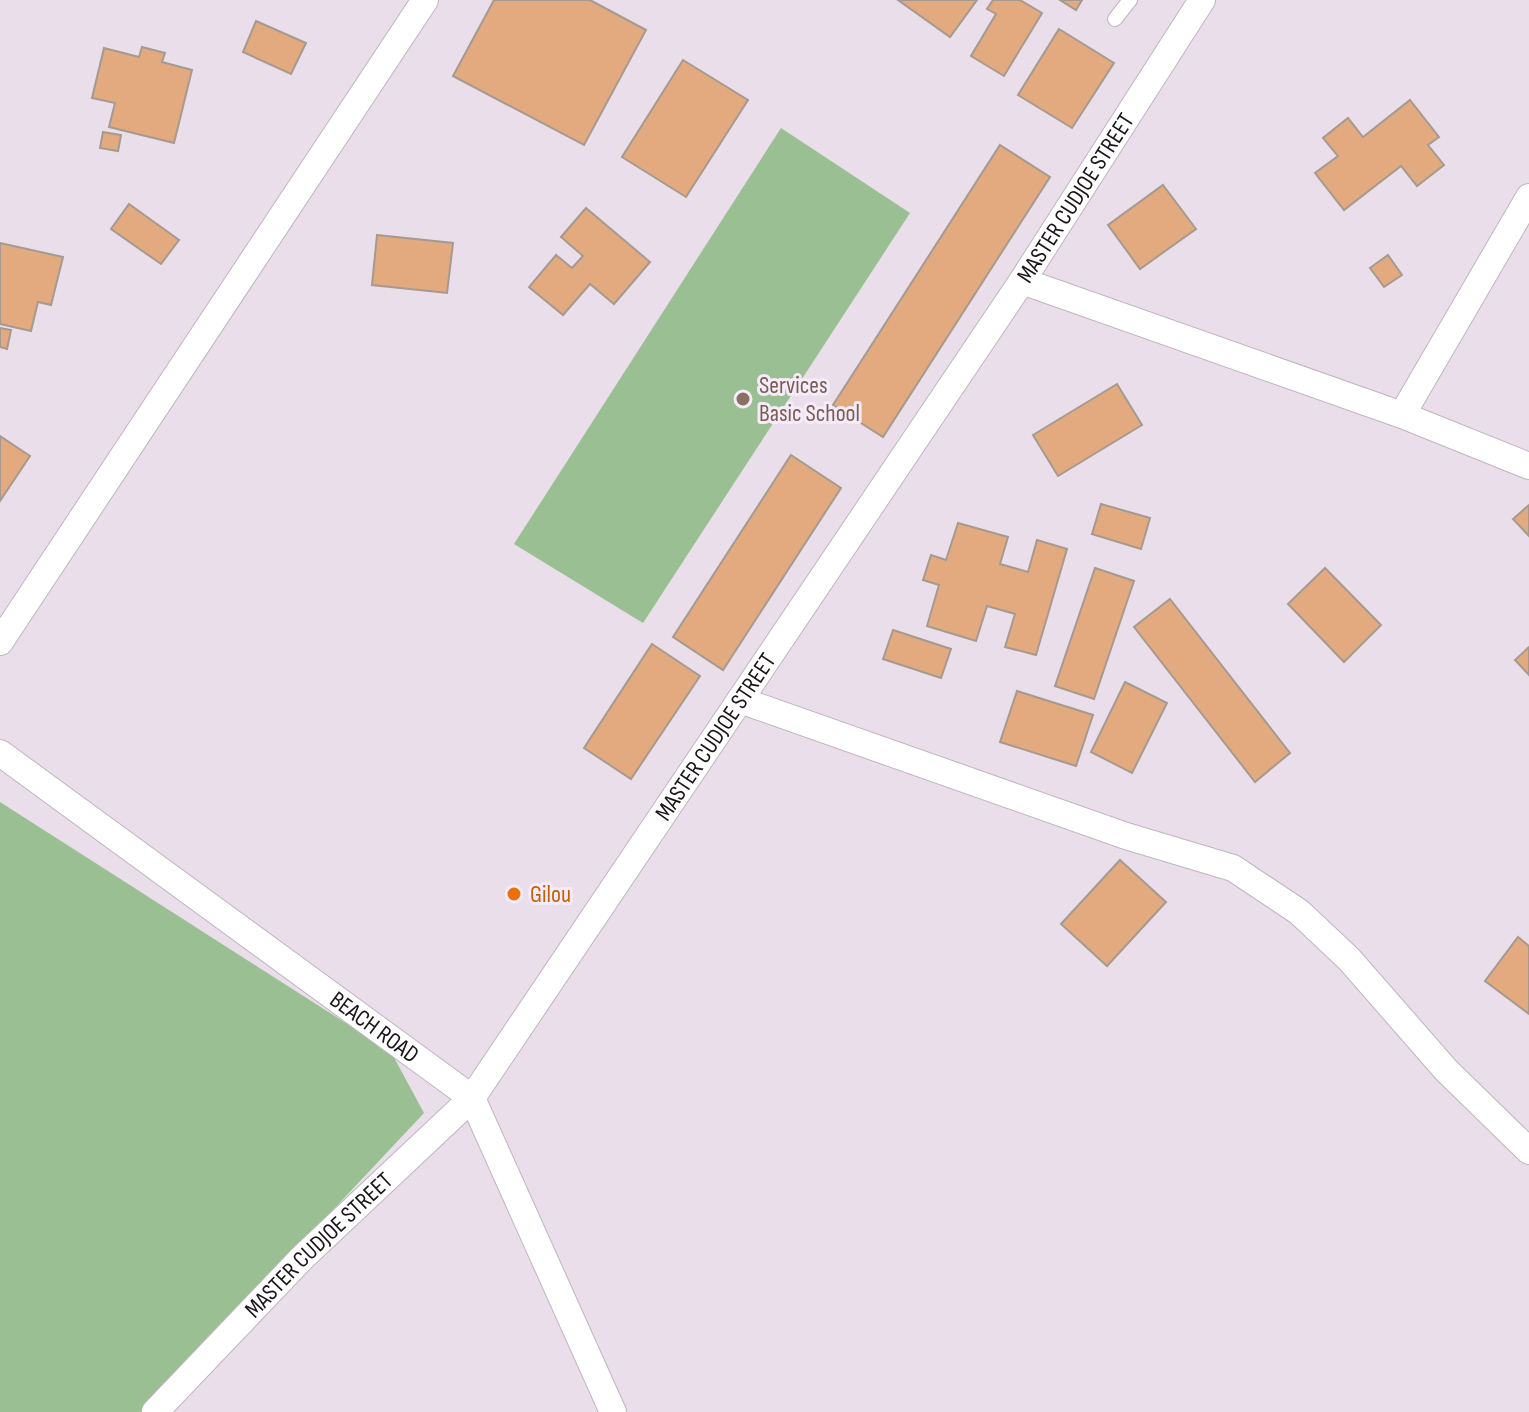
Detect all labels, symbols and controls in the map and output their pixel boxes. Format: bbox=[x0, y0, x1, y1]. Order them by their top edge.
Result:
street label: MASTER CUDJOE STREET bbox=[1010, 107, 1140, 288]
place label: Services Basic School bbox=[759, 371, 860, 428]
marker: Services Basic School bbox=[734, 390, 752, 408]
street label: MASTER CUDJOE STREET bbox=[649, 647, 782, 826]
place label: Gilou bbox=[530, 880, 571, 909]
marker: Gilou bbox=[505, 885, 523, 903]
street label: BEACH ROAD bbox=[325, 985, 425, 1069]
street label: MASTER CUDJOE STREET bbox=[239, 1166, 399, 1323]

